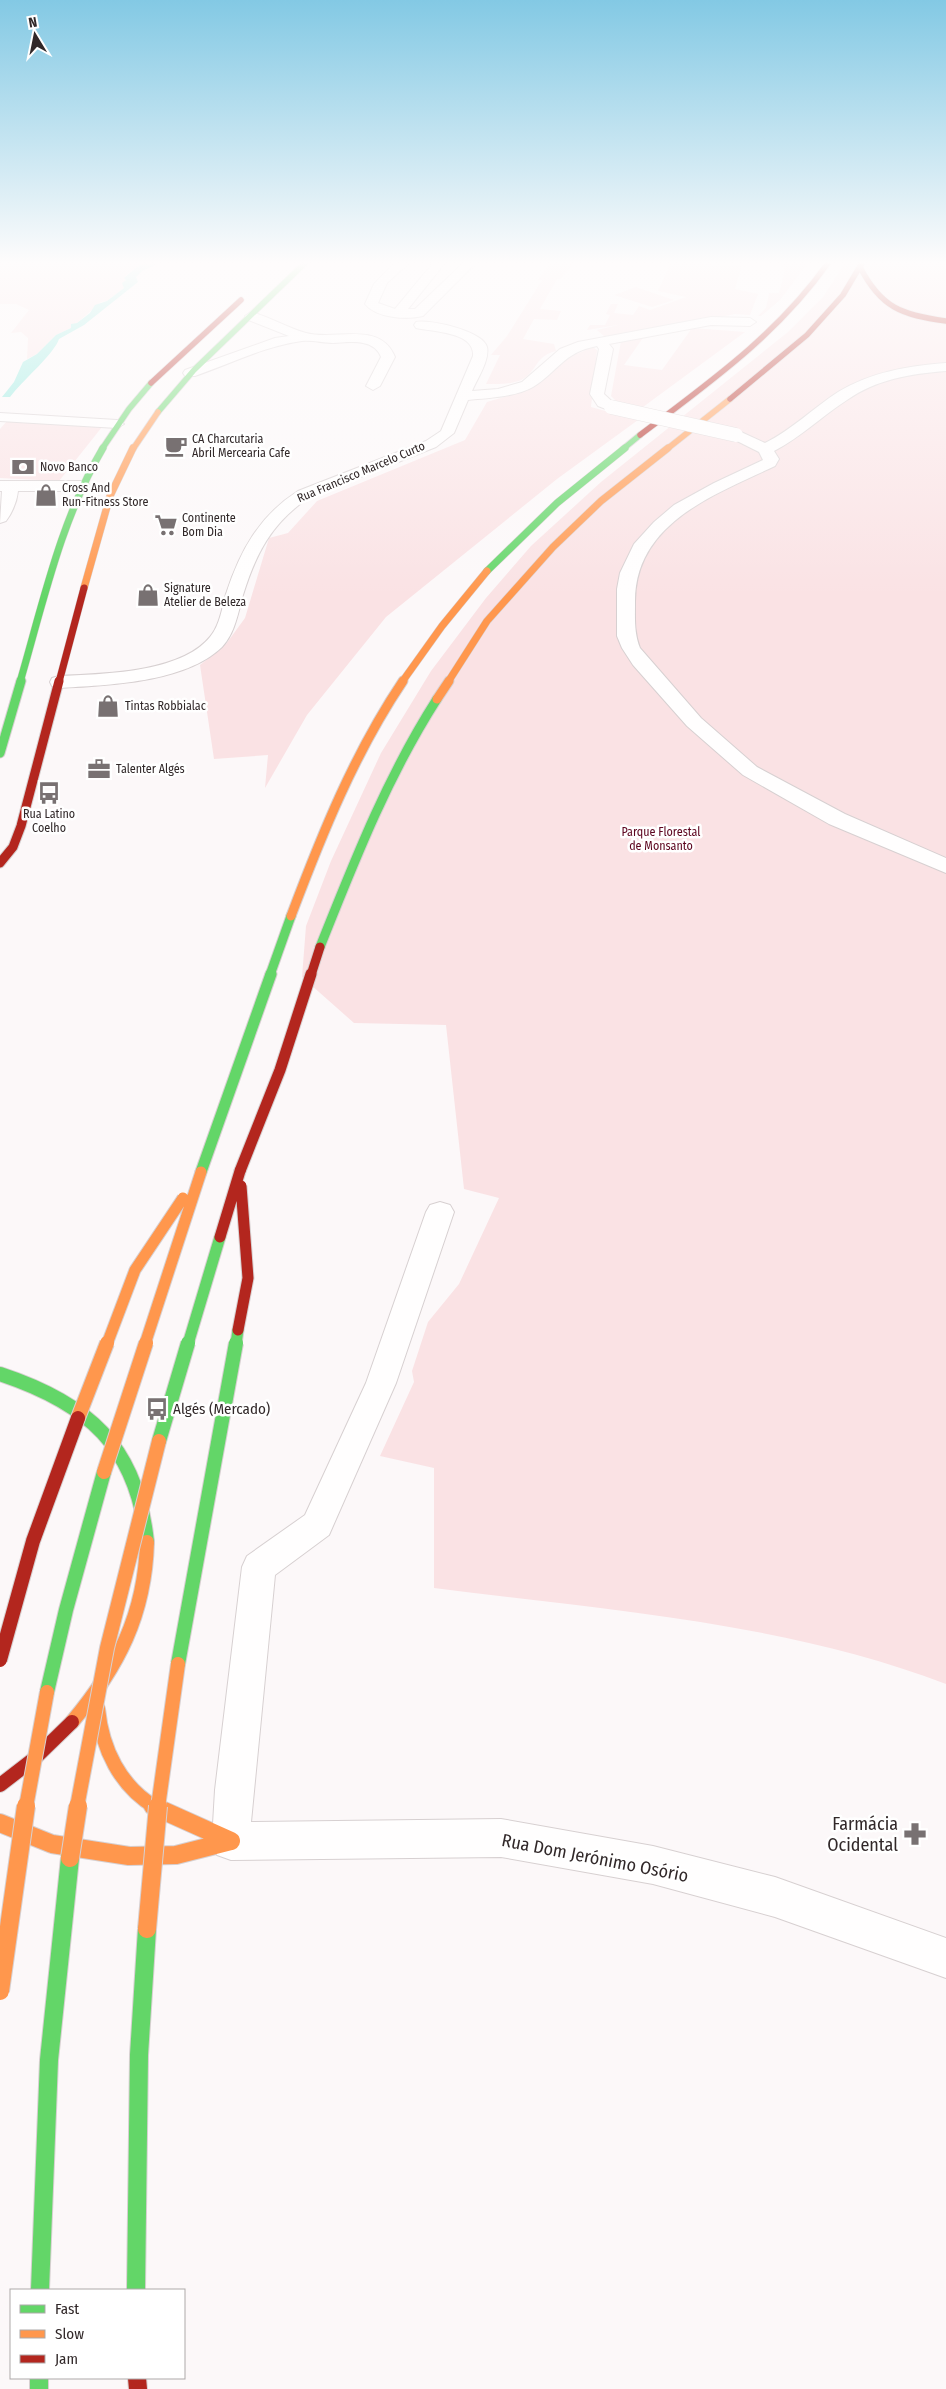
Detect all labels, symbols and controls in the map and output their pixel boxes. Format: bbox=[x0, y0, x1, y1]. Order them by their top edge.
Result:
north arrow bbox=[10, 10, 60, 60]
text: N bbox=[27, 14, 38, 32]
place label: CA Charcutaria Abril Mercearia Cafe bbox=[192, 432, 290, 460]
cafe icon: CA Charcutaria Abril Mercearia Cafe bbox=[163, 433, 189, 459]
street label: Rua Francisco Marcelo Curto bbox=[295, 439, 427, 505]
bank icon: Novo Banco bbox=[10, 454, 36, 480]
place label: Novo Banco bbox=[40, 460, 98, 474]
place label: Cross And Run-Fitness Store bbox=[62, 481, 148, 509]
shop icon: Cross And Run-Fitness Store bbox=[33, 482, 59, 508]
place label: Continente Bom Dia bbox=[182, 511, 236, 539]
supermarket icon: Continente Bom Dia bbox=[153, 512, 179, 538]
place label: Signature Atelier de Beleza bbox=[164, 581, 246, 609]
shop icon: Signature Atelier de Beleza bbox=[135, 582, 161, 608]
shop icon: Tintas Robbialac bbox=[95, 693, 121, 719]
place label: Tintas Robbialac bbox=[125, 699, 206, 713]
office icon: Talenter Algés bbox=[86, 756, 112, 782]
place label: Talenter Algés bbox=[116, 762, 185, 776]
bus stop icon: Rua Latino Coelho bbox=[36, 780, 62, 806]
place label: Rua Latino Coelho bbox=[23, 807, 75, 835]
park label: Parque Florestal de Monsanto bbox=[621, 825, 701, 853]
bus stop icon: Algés (Mercado) bbox=[144, 1396, 170, 1422]
place label: Algés (Mercado) bbox=[173, 1400, 270, 1418]
place label: Farmácia Ocidental bbox=[827, 1813, 898, 1856]
pharmacy icon: Farmácia Ocidental bbox=[902, 1821, 928, 1847]
street label: Rua Dom Jerónimo Osório bbox=[500, 1829, 690, 1887]
legend bbox=[10, 2289, 185, 2379]
text: Fast bbox=[55, 2300, 79, 2318]
text: Slow bbox=[55, 2325, 84, 2343]
text: Jam bbox=[55, 2350, 78, 2368]

